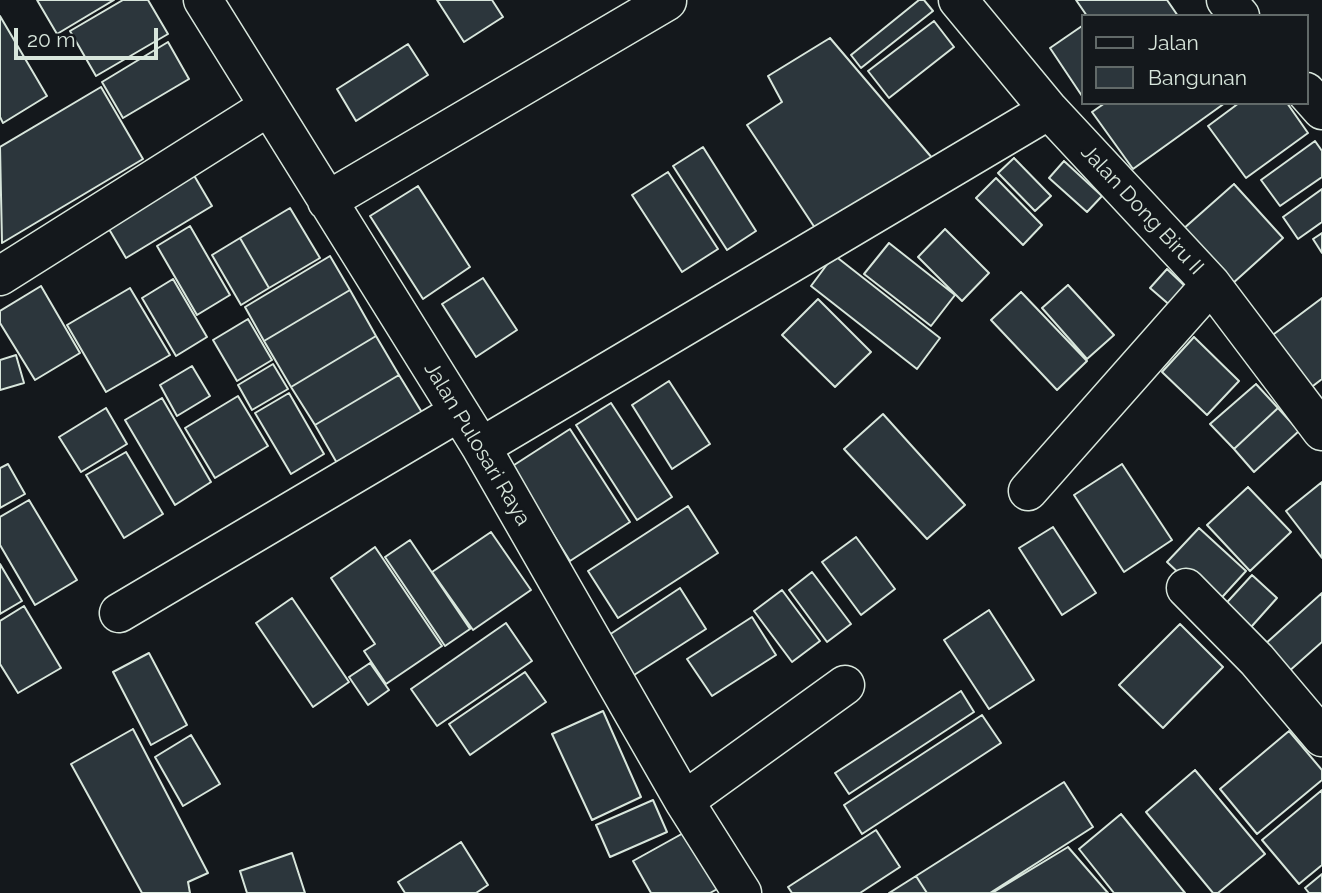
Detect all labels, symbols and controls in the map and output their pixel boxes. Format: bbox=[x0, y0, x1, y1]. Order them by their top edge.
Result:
scale bar bbox=[18, 14, 161, 58]
legend bbox=[1080, 14, 1308, 105]
text: 20 m bbox=[27, 27, 75, 52]
text: Jalan bbox=[1148, 30, 1199, 55]
text: Bangunan bbox=[1148, 65, 1247, 90]
street label: Jalan Dong Biru II bbox=[1075, 140, 1209, 280]
street label: Jalan Pulosari Raya bbox=[418, 358, 536, 530]

